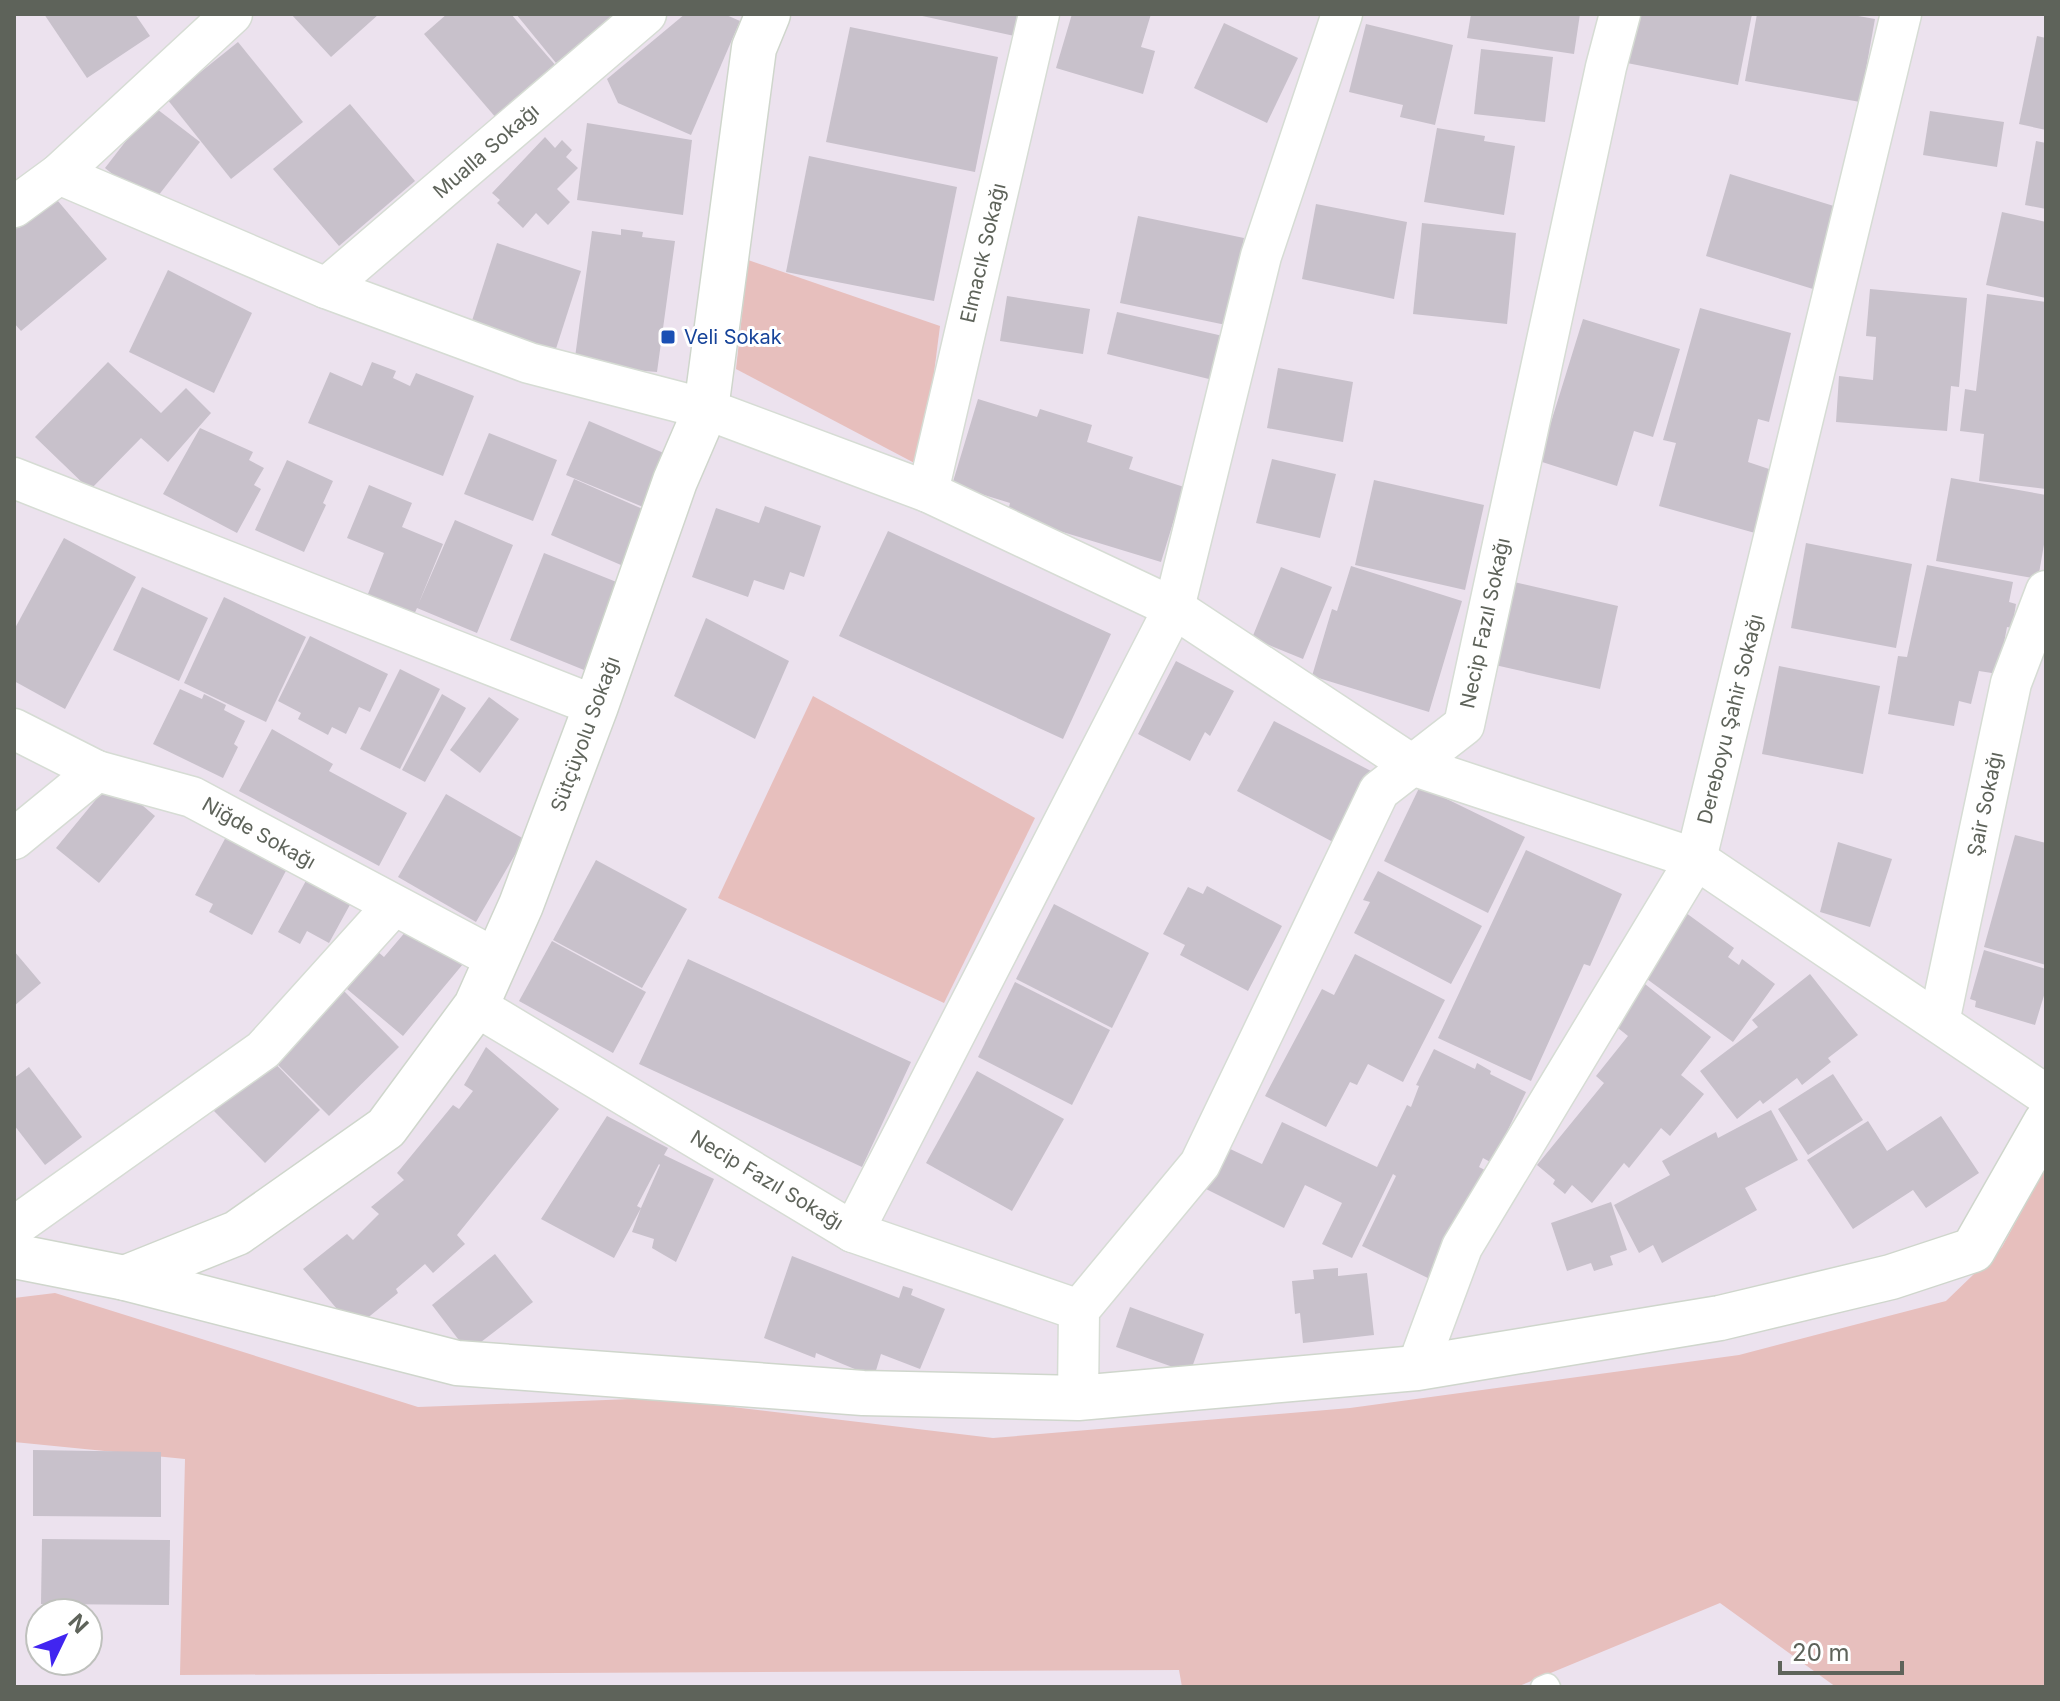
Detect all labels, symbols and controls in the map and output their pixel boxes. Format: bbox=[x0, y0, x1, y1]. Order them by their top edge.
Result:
street label: Mualla Sokağı bbox=[428, 99, 544, 203]
street label: Elmacık Sokağı bbox=[955, 181, 1011, 325]
place label: Veli Sokak bbox=[684, 325, 782, 349]
marker: Veli Sokak bbox=[659, 328, 677, 346]
street label: Necip Fazıl Sokağı bbox=[1455, 535, 1515, 711]
street label: Dereboyu Şahir Sokağı bbox=[1692, 612, 1768, 826]
street label: Sütçüyolu Sokağı bbox=[546, 653, 624, 815]
street label: Şair Sokağı bbox=[1962, 750, 2008, 858]
street label: Niğde Sokağı bbox=[198, 792, 320, 874]
street label: Necip Fazıl Sokağı bbox=[686, 1125, 848, 1235]
north arrow bbox=[24, 1597, 104, 1677]
text: N bbox=[63, 1608, 94, 1638]
scale bar bbox=[1780, 1625, 1902, 1675]
text: 20 m bbox=[1792, 1638, 1850, 1667]

